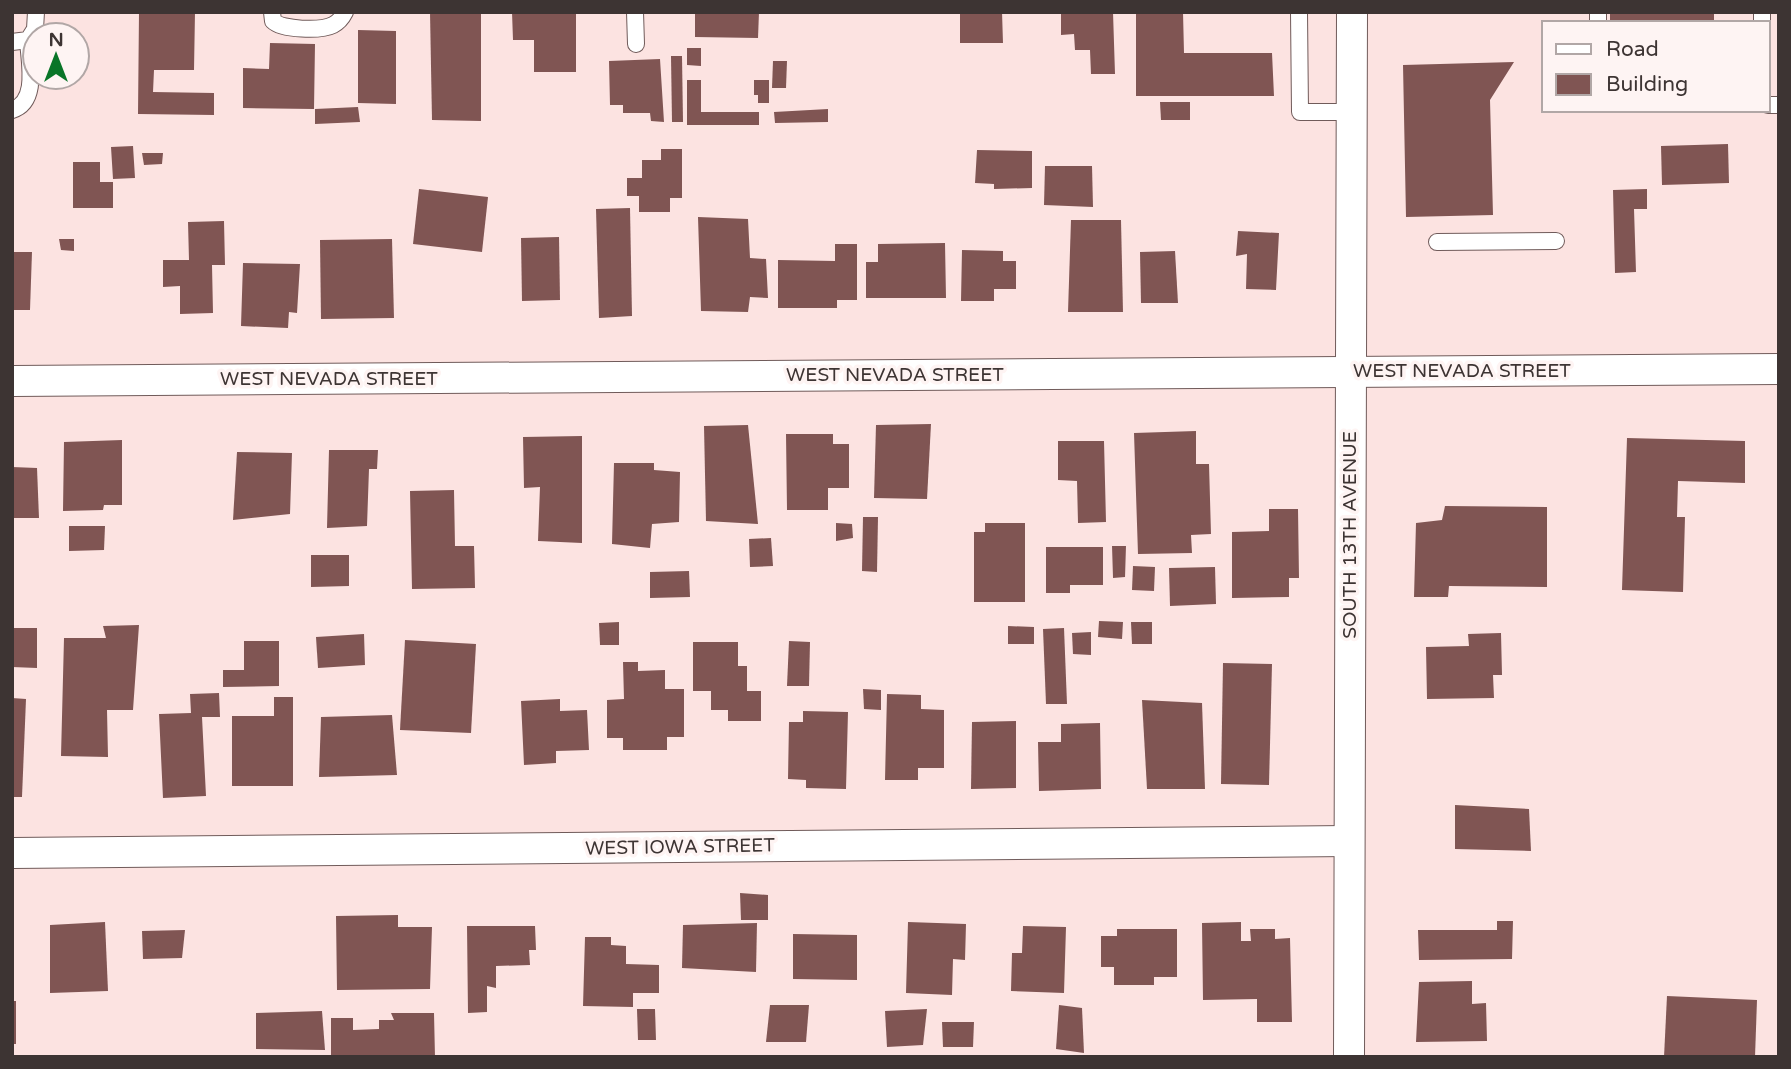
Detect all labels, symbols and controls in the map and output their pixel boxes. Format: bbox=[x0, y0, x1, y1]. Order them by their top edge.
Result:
north arrow bbox=[21, 21, 91, 91]
legend bbox=[1542, 21, 1770, 112]
text: N bbox=[48, 29, 64, 51]
text: Road bbox=[1606, 37, 1659, 62]
text: Building bbox=[1606, 72, 1688, 97]
street label: WEST NEVADA STREET bbox=[1353, 360, 1571, 382]
street label: WEST NEVADA STREET bbox=[786, 364, 1004, 386]
street label: WEST NEVADA STREET bbox=[220, 368, 438, 390]
street label: SOUTH 13TH AVENUE bbox=[1339, 431, 1361, 639]
street label: WEST IOWA STREET bbox=[585, 834, 776, 860]

